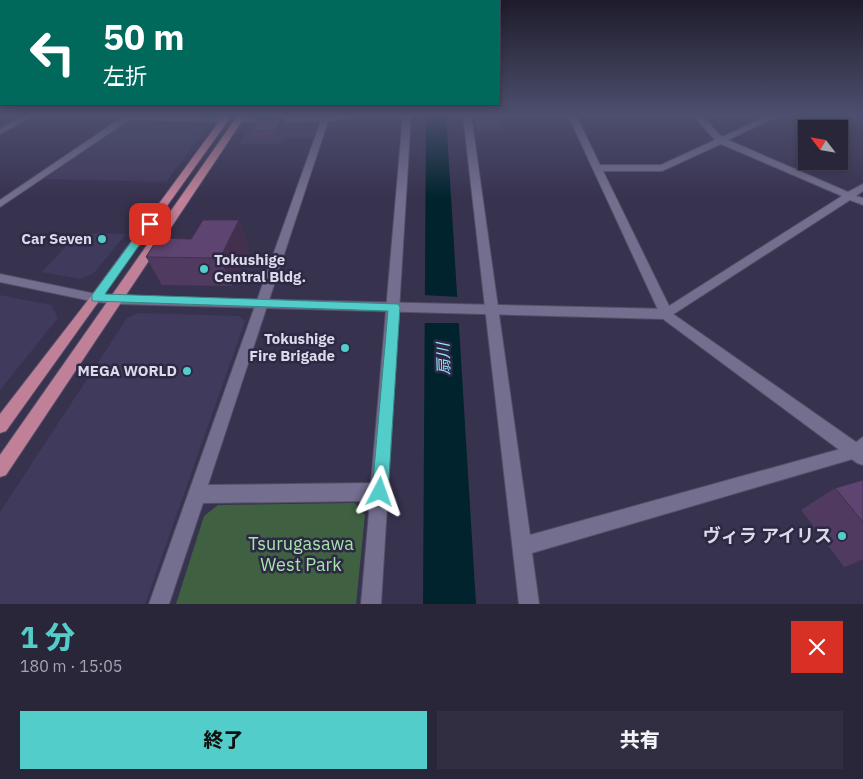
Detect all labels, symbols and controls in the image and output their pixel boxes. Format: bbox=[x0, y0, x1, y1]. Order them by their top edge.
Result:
text: 50 m bbox=[103, 14, 185, 60]
icon: left bbox=[20, 20, 85, 85]
text: 左折 bbox=[103, 61, 147, 90]
north arrow bbox=[798, 120, 848, 170]
map controls bbox=[798, 120, 848, 170]
pin bbox=[129, 203, 171, 245]
icon: arrive bbox=[136, 210, 164, 238]
place label: Car Seven bbox=[21, 229, 92, 248]
marker: Car Seven bbox=[96, 233, 108, 245]
place label: Tokushige Central Bldg. bbox=[214, 250, 306, 286]
marker: Tokushige Central Bldg. bbox=[198, 263, 210, 275]
place label: Tokushige Fire Brigade bbox=[249, 329, 335, 365]
water label: 扇川 bbox=[432, 341, 454, 375]
marker: Tokushige Fire Brigade bbox=[339, 342, 351, 354]
place label: MEGA WORLD bbox=[78, 361, 177, 380]
marker: MEGA WORLD bbox=[181, 365, 193, 377]
position arrow bbox=[353, 465, 405, 517]
place label: ヴィラ アイリス bbox=[703, 524, 832, 547]
marker: ヴィラ アイリス bbox=[836, 530, 848, 542]
park label: Tsurugasawa West Park bbox=[248, 532, 354, 576]
text: 1 分 bbox=[20, 617, 75, 656]
button: close bbox=[791, 621, 843, 673]
text: 180 m · 15:05 bbox=[20, 656, 122, 676]
button: 終了 bbox=[20, 711, 427, 769]
button: 共有 bbox=[437, 711, 843, 769]

